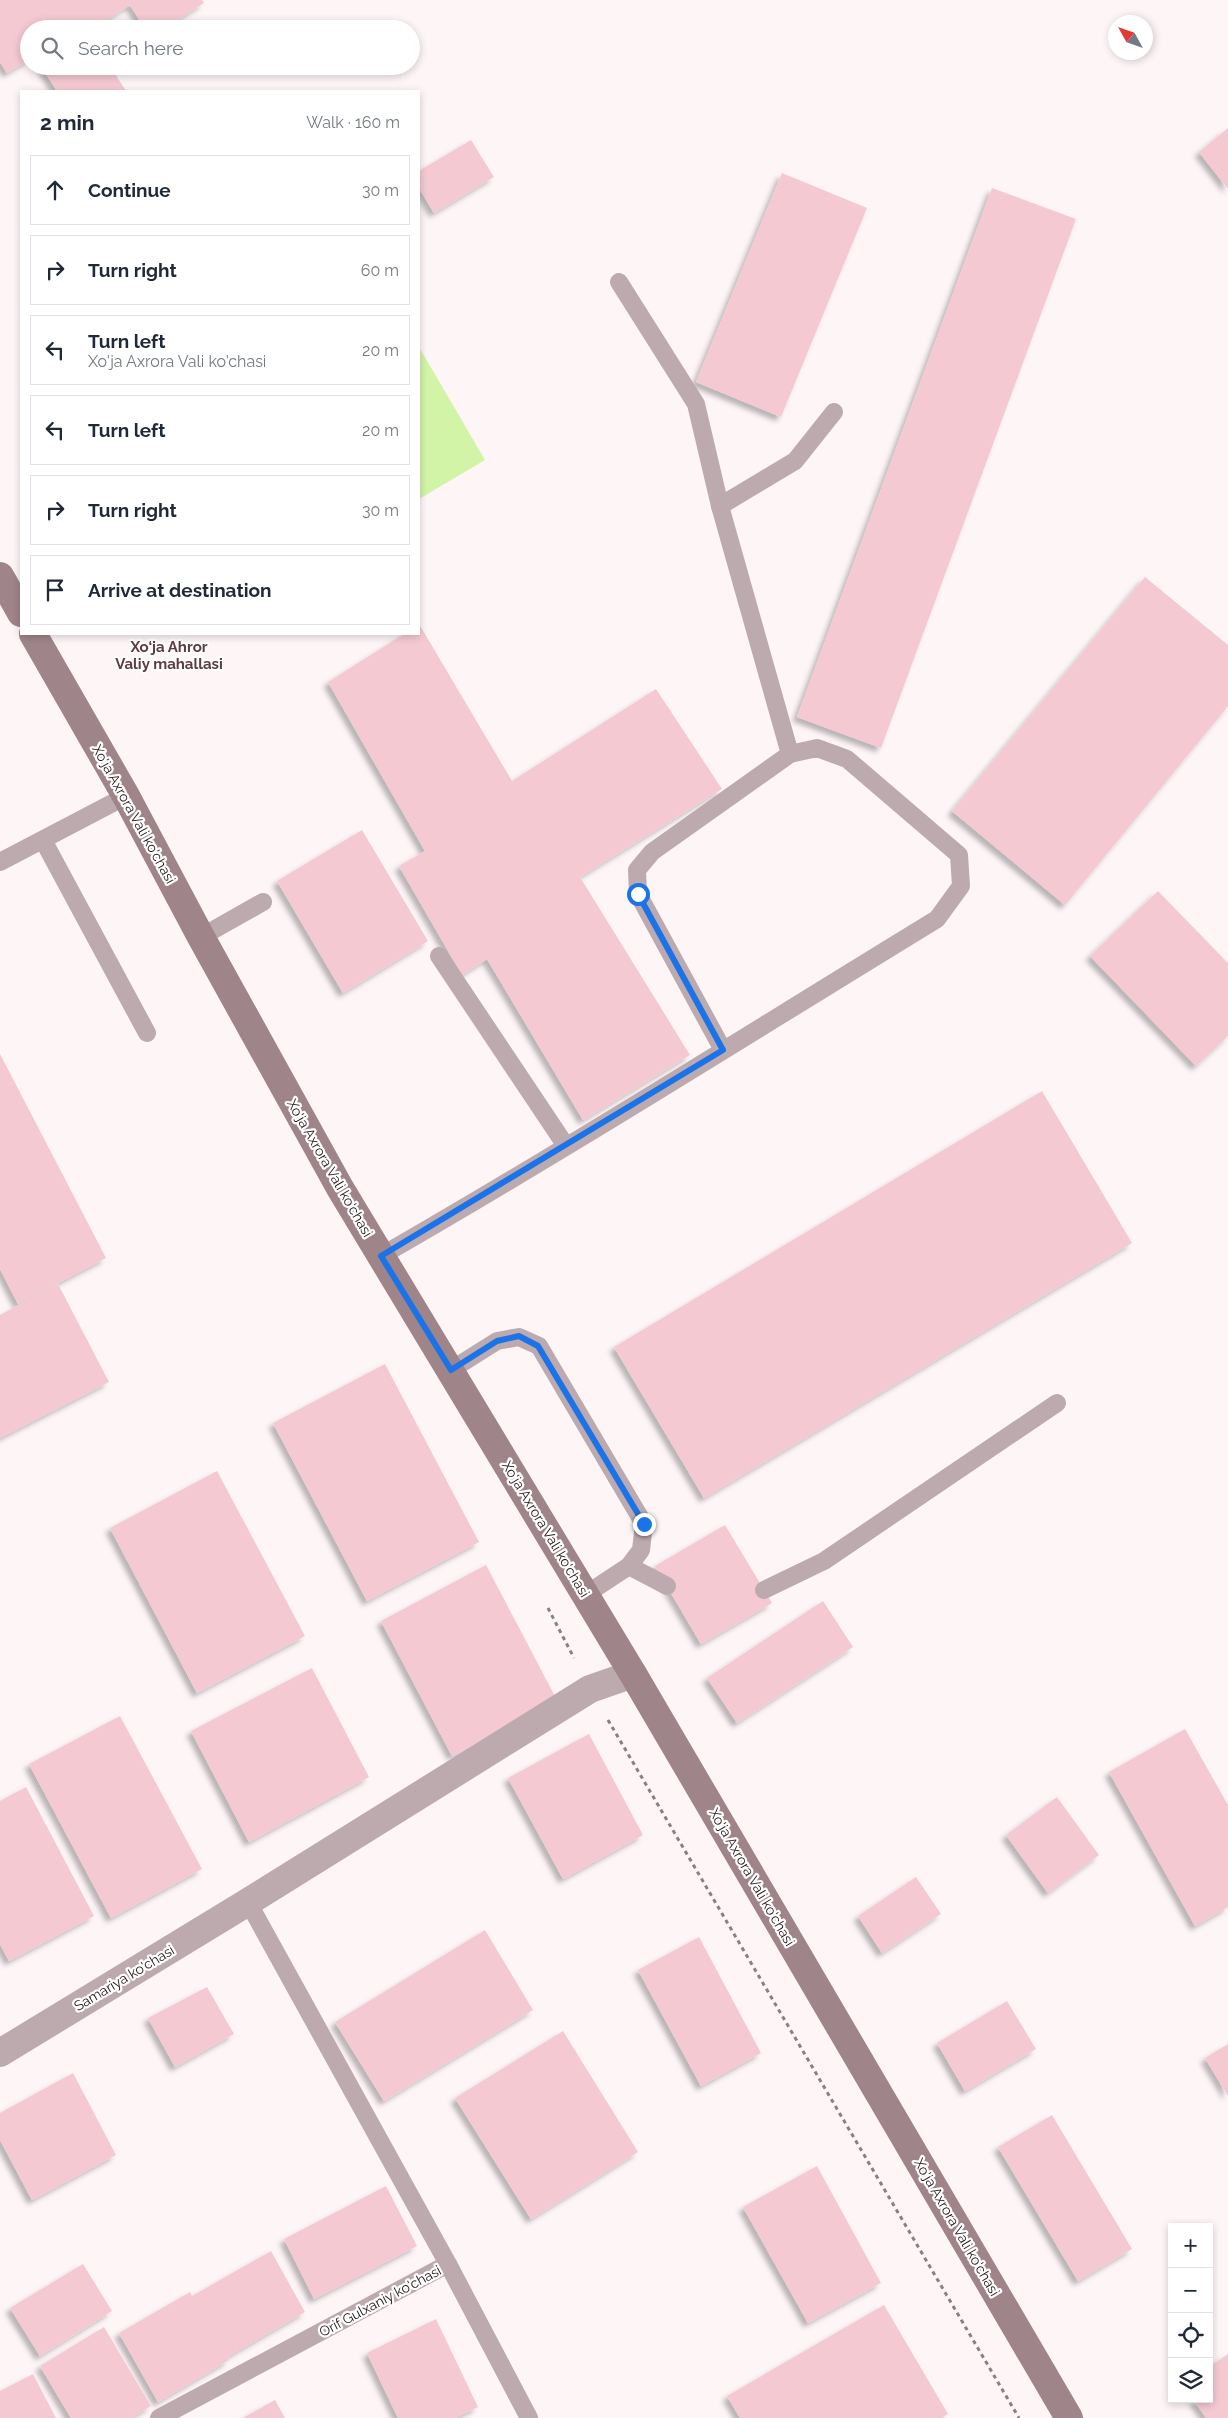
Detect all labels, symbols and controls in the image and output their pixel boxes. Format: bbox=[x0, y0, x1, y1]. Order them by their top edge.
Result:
north arrow bbox=[1108, 15, 1153, 60]
search box bbox=[20, 20, 420, 75]
icon: search bbox=[38, 34, 66, 62]
text: Search here bbox=[78, 37, 184, 59]
text: 2 min bbox=[40, 110, 94, 135]
text: Walk · 160 m bbox=[306, 113, 400, 132]
icon: ahead bbox=[41, 176, 69, 204]
text: Continue bbox=[88, 179, 171, 201]
text: 30 m bbox=[362, 181, 399, 200]
icon: right bbox=[41, 256, 69, 284]
text: Turn right bbox=[88, 259, 177, 281]
text: 60 m bbox=[361, 261, 399, 280]
text: Turn left bbox=[88, 330, 165, 352]
icon: left bbox=[41, 336, 69, 364]
text: 20 m bbox=[362, 341, 399, 360]
text: Xo'ja Axrora Vali ko'chasi bbox=[88, 352, 266, 371]
icon: left bbox=[41, 416, 69, 444]
text: Turn left bbox=[88, 419, 165, 441]
text: 20 m bbox=[362, 421, 399, 440]
icon: right bbox=[41, 496, 69, 524]
text: Turn right bbox=[88, 499, 177, 521]
text: 30 m bbox=[362, 501, 399, 520]
icon: arrive bbox=[41, 576, 69, 604]
text: Arrive at destination bbox=[88, 579, 272, 601]
district label: Xo‘ja Ahror Valiy mahallasi bbox=[115, 638, 223, 673]
street label: Xo'ja Axrora Vali ko'chasi bbox=[89, 742, 179, 886]
route start bbox=[627, 883, 650, 906]
street label: Xo'ja Axrora Vali ko'chasi bbox=[284, 1096, 376, 1240]
street label: Xo'ja Axrora Vali ko'chasi bbox=[499, 1458, 593, 1600]
route end bbox=[633, 1513, 656, 1536]
street label: Xo'ja Axrora Vali ko'chasi bbox=[706, 1805, 798, 1949]
street label: Samariya ko'chasi bbox=[71, 1942, 177, 2014]
street label: Xo'ja Axrora Vali ko'chasi bbox=[911, 2155, 1003, 2299]
map controls bbox=[1168, 2223, 1213, 2403]
button: + bbox=[1168, 2223, 1213, 2268]
street label: Orif Gulxaniy ko'chasi bbox=[316, 2262, 444, 2340]
button: − bbox=[1168, 2268, 1213, 2313]
button: locate bbox=[1168, 2313, 1213, 2358]
button: layers bbox=[1168, 2358, 1213, 2403]

